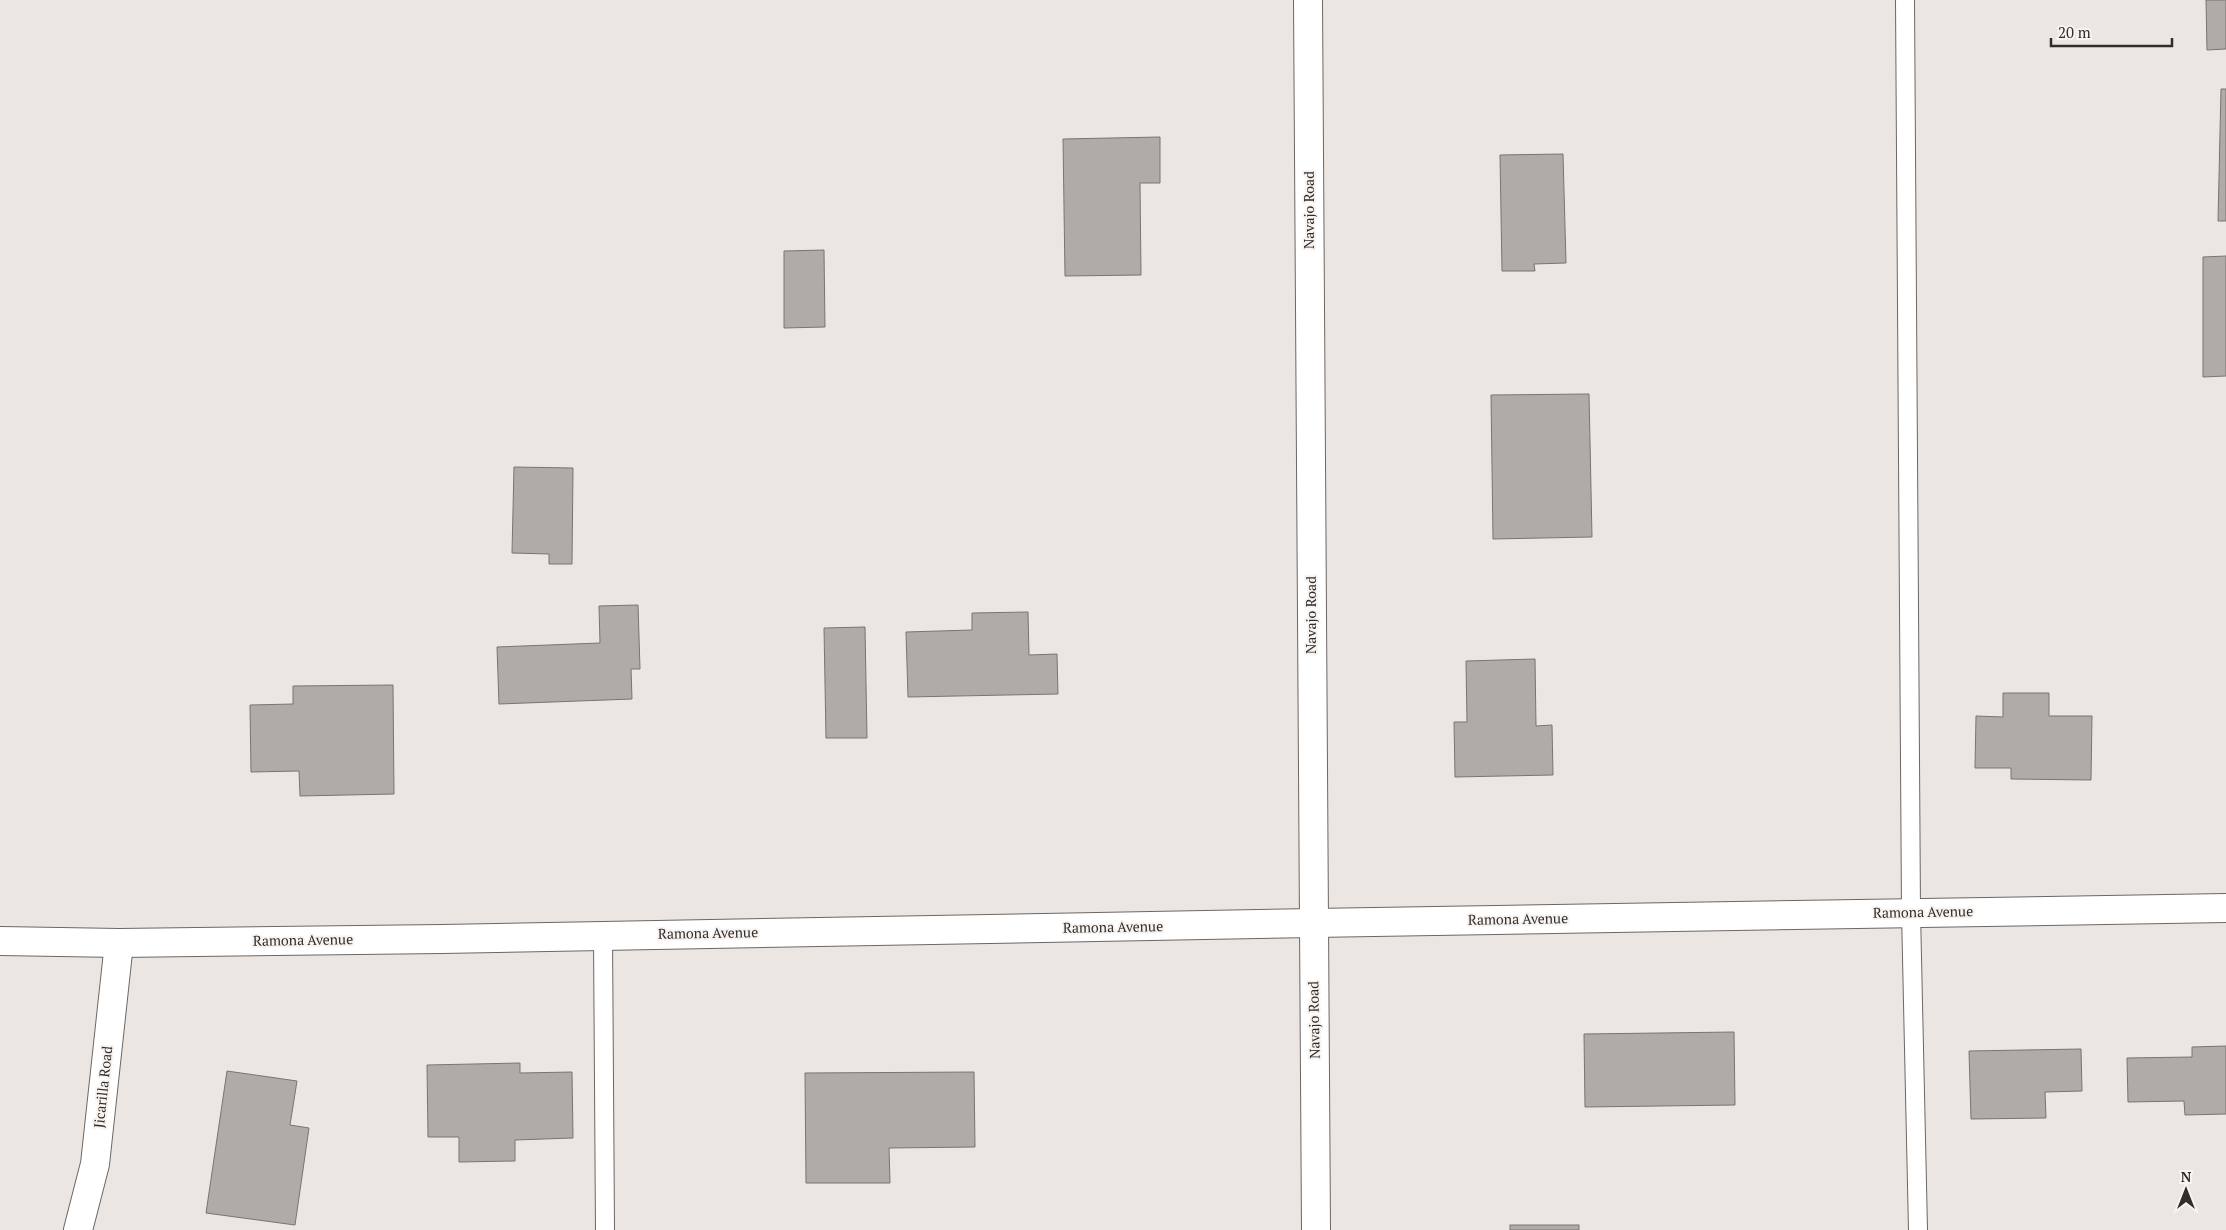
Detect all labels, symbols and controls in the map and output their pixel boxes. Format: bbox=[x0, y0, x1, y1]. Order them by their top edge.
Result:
scale bar bbox=[2051, 15, 2172, 47]
text: 20 m bbox=[2058, 22, 2091, 42]
street label: Navajo Road bbox=[1299, 171, 1318, 249]
street label: Navajo Road bbox=[1301, 576, 1320, 654]
street label: Ramona Avenue bbox=[1873, 901, 1973, 922]
street label: Ramona Avenue bbox=[1468, 908, 1568, 929]
street label: Ramona Avenue bbox=[1063, 916, 1163, 937]
street label: Ramona Avenue bbox=[658, 922, 758, 943]
street label: Ramona Avenue bbox=[253, 929, 353, 950]
street label: Navajo Road bbox=[1303, 981, 1324, 1059]
street label: Jicarilla Road bbox=[89, 1045, 116, 1129]
north arrow bbox=[2161, 1165, 2211, 1215]
text: N bbox=[2181, 1167, 2192, 1186]

